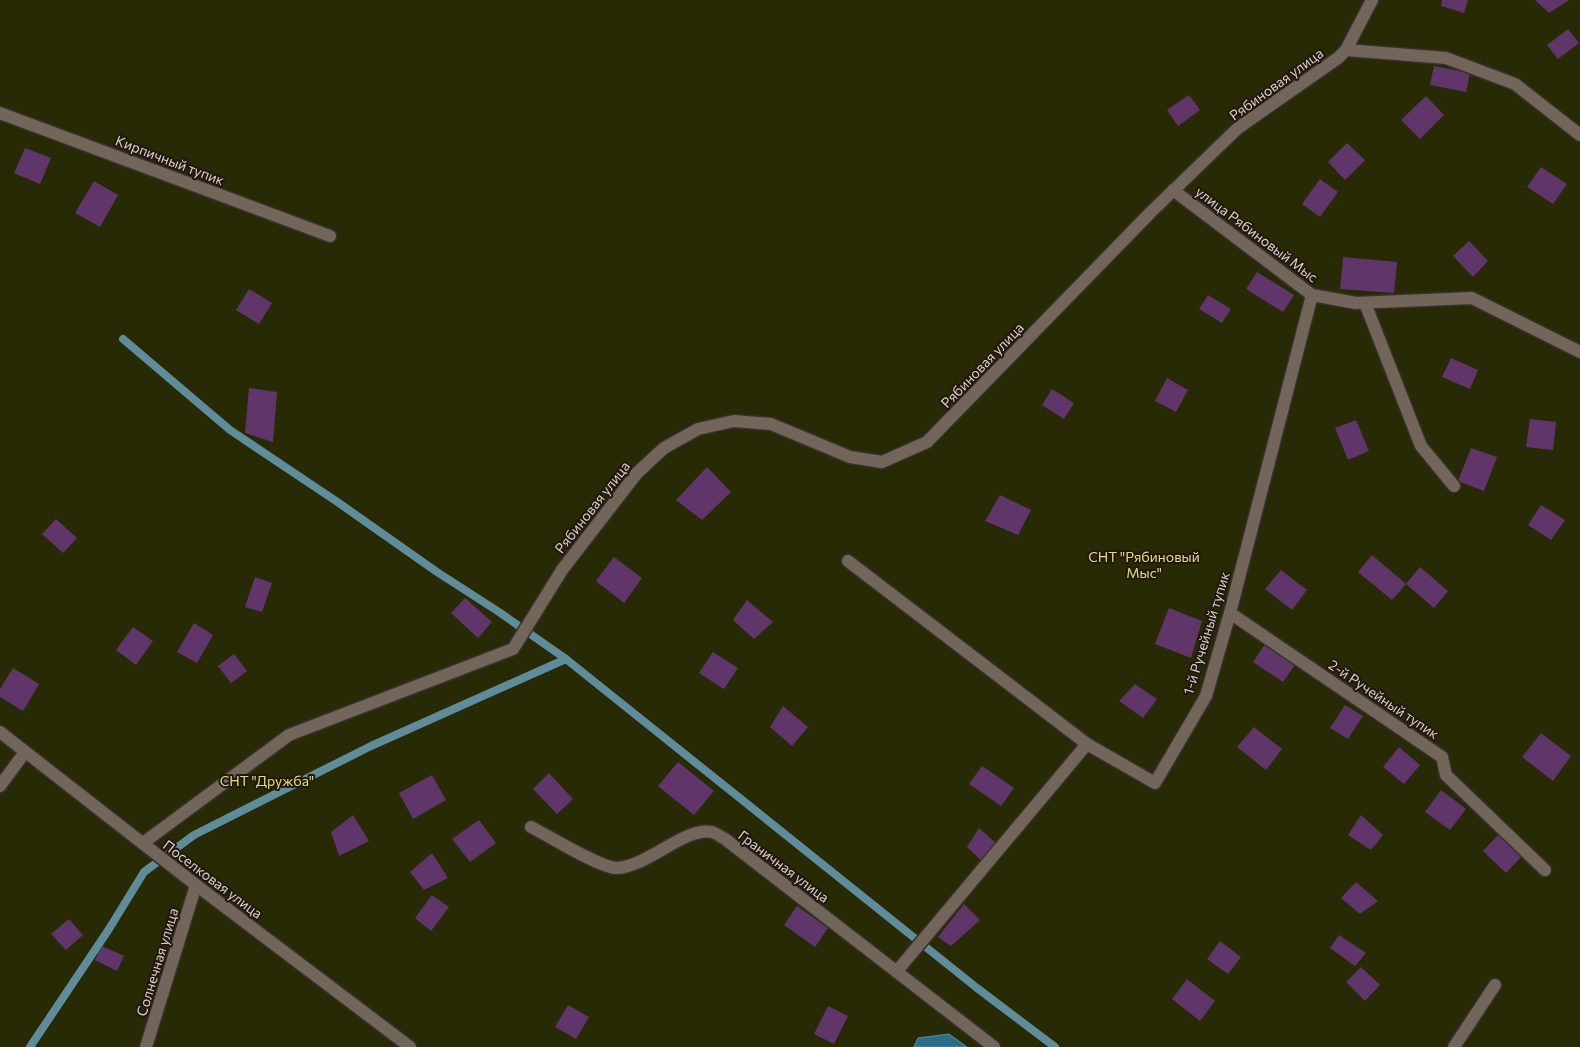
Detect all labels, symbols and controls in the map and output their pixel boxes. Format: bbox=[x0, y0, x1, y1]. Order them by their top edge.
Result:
street label: Рябиновая улица bbox=[1226, 44, 1326, 124]
street label: Кирпичный тупик bbox=[113, 131, 227, 189]
street label: улица Рябиновый Мыс bbox=[1192, 182, 1322, 286]
street label: Рябиновая улица bbox=[937, 319, 1027, 411]
street label: Рябиновая улица bbox=[551, 458, 633, 556]
park label: СНТ "Рябиновый Мыс" bbox=[1088, 548, 1200, 581]
street label: 1-й Ручейный тупик bbox=[1179, 569, 1233, 697]
street label: 2-й Ручейный тупик bbox=[1326, 656, 1443, 743]
park label: СНТ "Дружба" bbox=[220, 772, 314, 789]
street label: Граничная улица bbox=[735, 826, 833, 906]
street label: Поселковая улица bbox=[160, 836, 266, 922]
street label: Солнечная улица bbox=[132, 906, 182, 1018]

